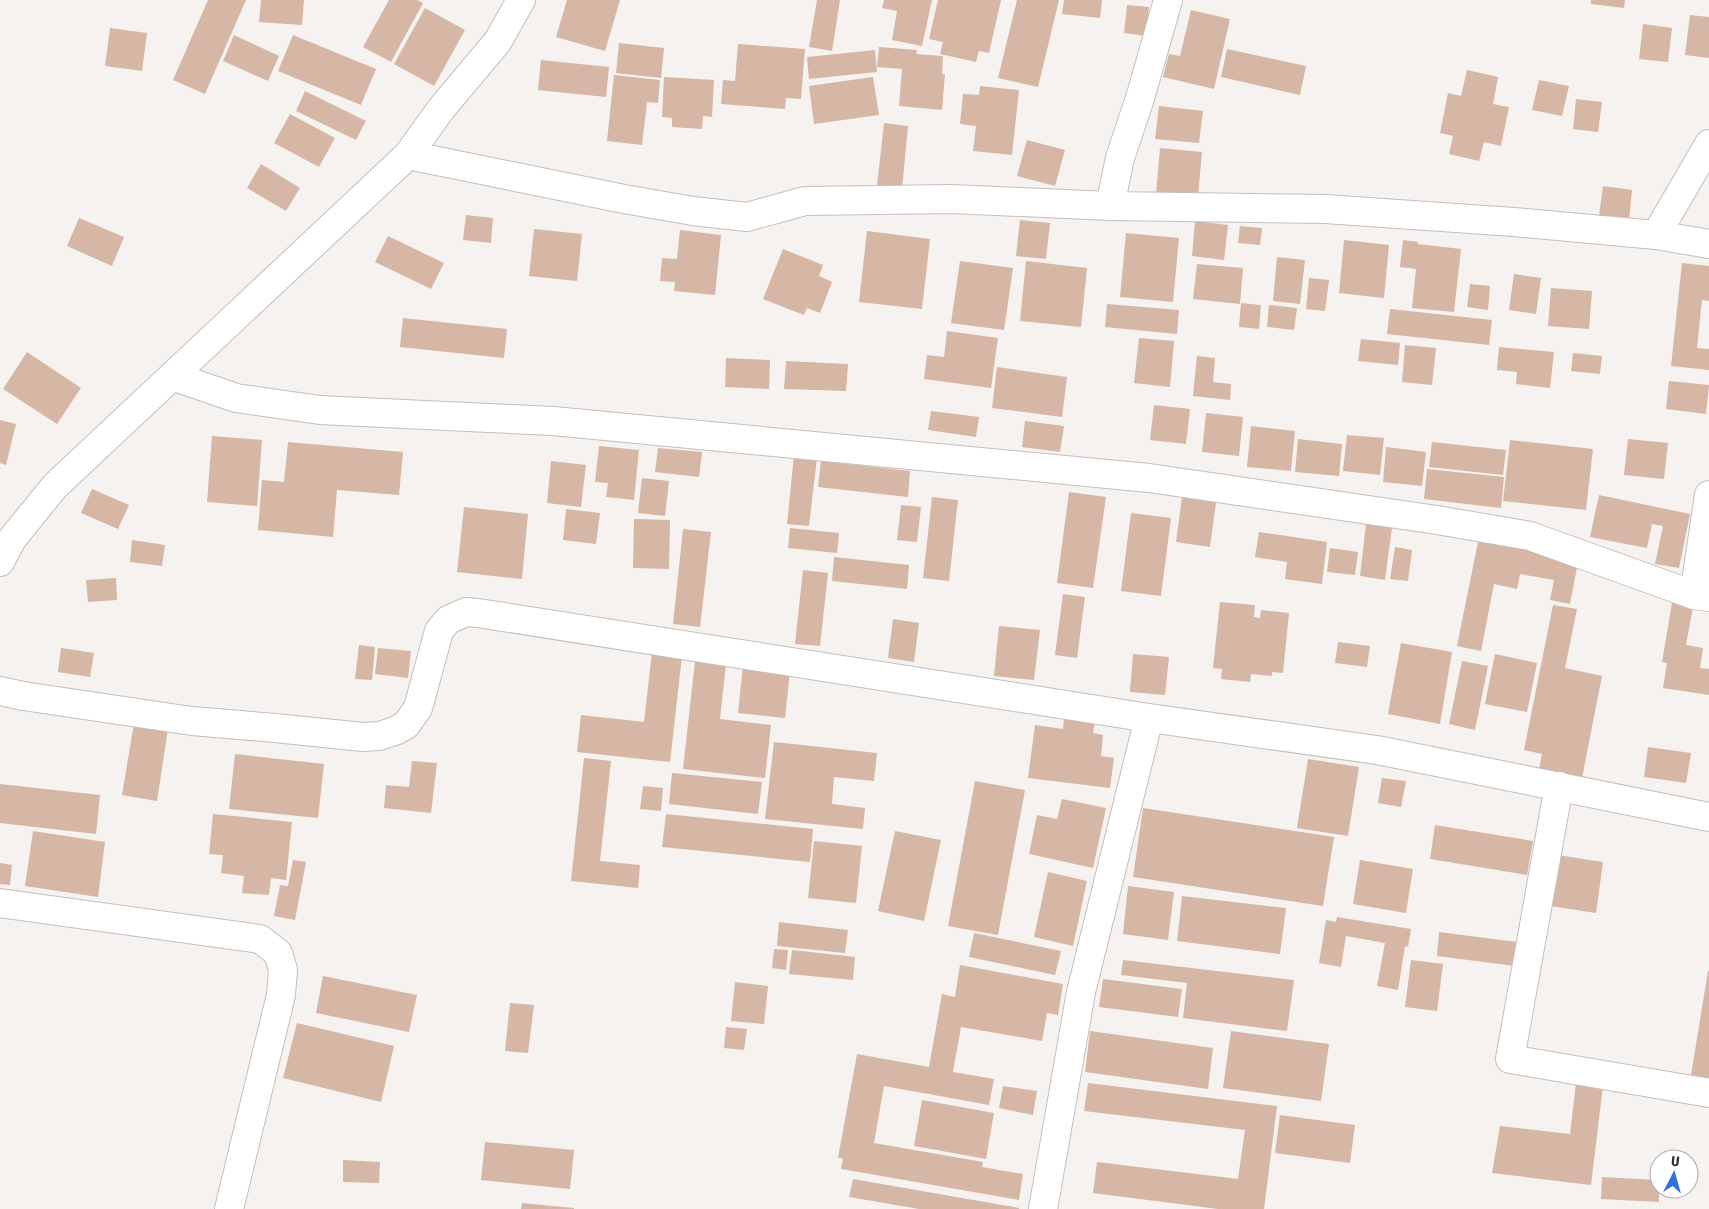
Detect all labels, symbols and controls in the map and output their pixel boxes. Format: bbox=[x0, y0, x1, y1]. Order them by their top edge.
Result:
north arrow bbox=[1649, 1149, 1699, 1199]
text: U bbox=[1670, 1153, 1680, 1170]

